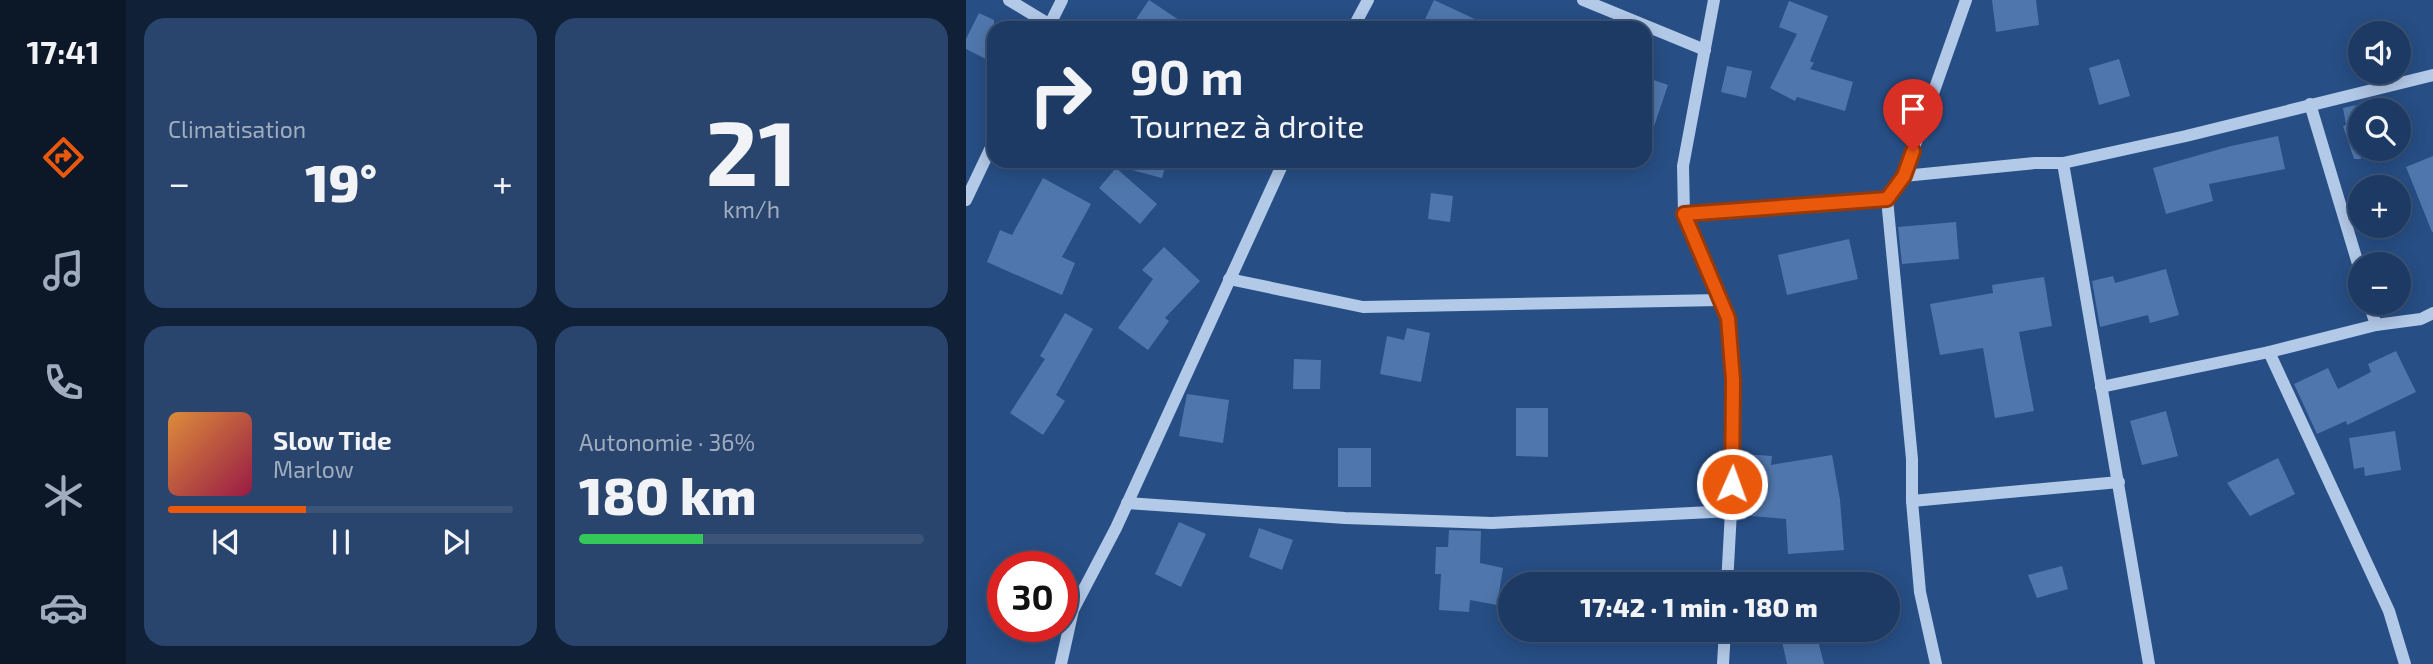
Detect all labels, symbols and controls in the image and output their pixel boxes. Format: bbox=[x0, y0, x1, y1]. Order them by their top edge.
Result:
map controls bbox=[2348, 21, 2411, 315]
button: sound bbox=[2348, 21, 2411, 84]
text: 17:41 bbox=[26, 32, 100, 70]
text: 90 m bbox=[1130, 46, 1244, 105]
icon: right bbox=[1015, 49, 1106, 140]
pin bbox=[1883, 79, 1943, 151]
icon: arrive bbox=[1894, 90, 1932, 128]
text: 21 bbox=[705, 95, 798, 204]
button: search bbox=[2348, 98, 2411, 161]
text: Tournez à droite bbox=[1130, 106, 1364, 144]
text: Climatisation bbox=[168, 115, 306, 143]
icon: directions bbox=[39, 133, 88, 182]
text: 19° bbox=[305, 150, 377, 212]
text: − bbox=[168, 159, 190, 205]
text: + bbox=[492, 159, 513, 205]
button: + bbox=[2348, 175, 2411, 238]
text: km/h bbox=[723, 195, 780, 223]
icon: music bbox=[39, 246, 88, 295]
button: − bbox=[2348, 252, 2411, 315]
icon: phone bbox=[39, 358, 88, 407]
text: Slow Tide bbox=[273, 424, 392, 455]
text: Autonomie · 36% bbox=[579, 428, 755, 456]
position arrow bbox=[1695, 447, 1769, 521]
text: Marlow bbox=[273, 455, 354, 483]
text: 180 km bbox=[579, 463, 756, 525]
icon: climate bbox=[39, 471, 88, 520]
icon: previous bbox=[207, 523, 245, 561]
icon: pause bbox=[322, 523, 360, 561]
icon: next bbox=[437, 523, 475, 561]
speed limit sign: 30 bbox=[987, 551, 1078, 642]
icon: car bbox=[39, 583, 88, 632]
text: 17:42 · 1 min · 180 m bbox=[1580, 591, 1818, 622]

